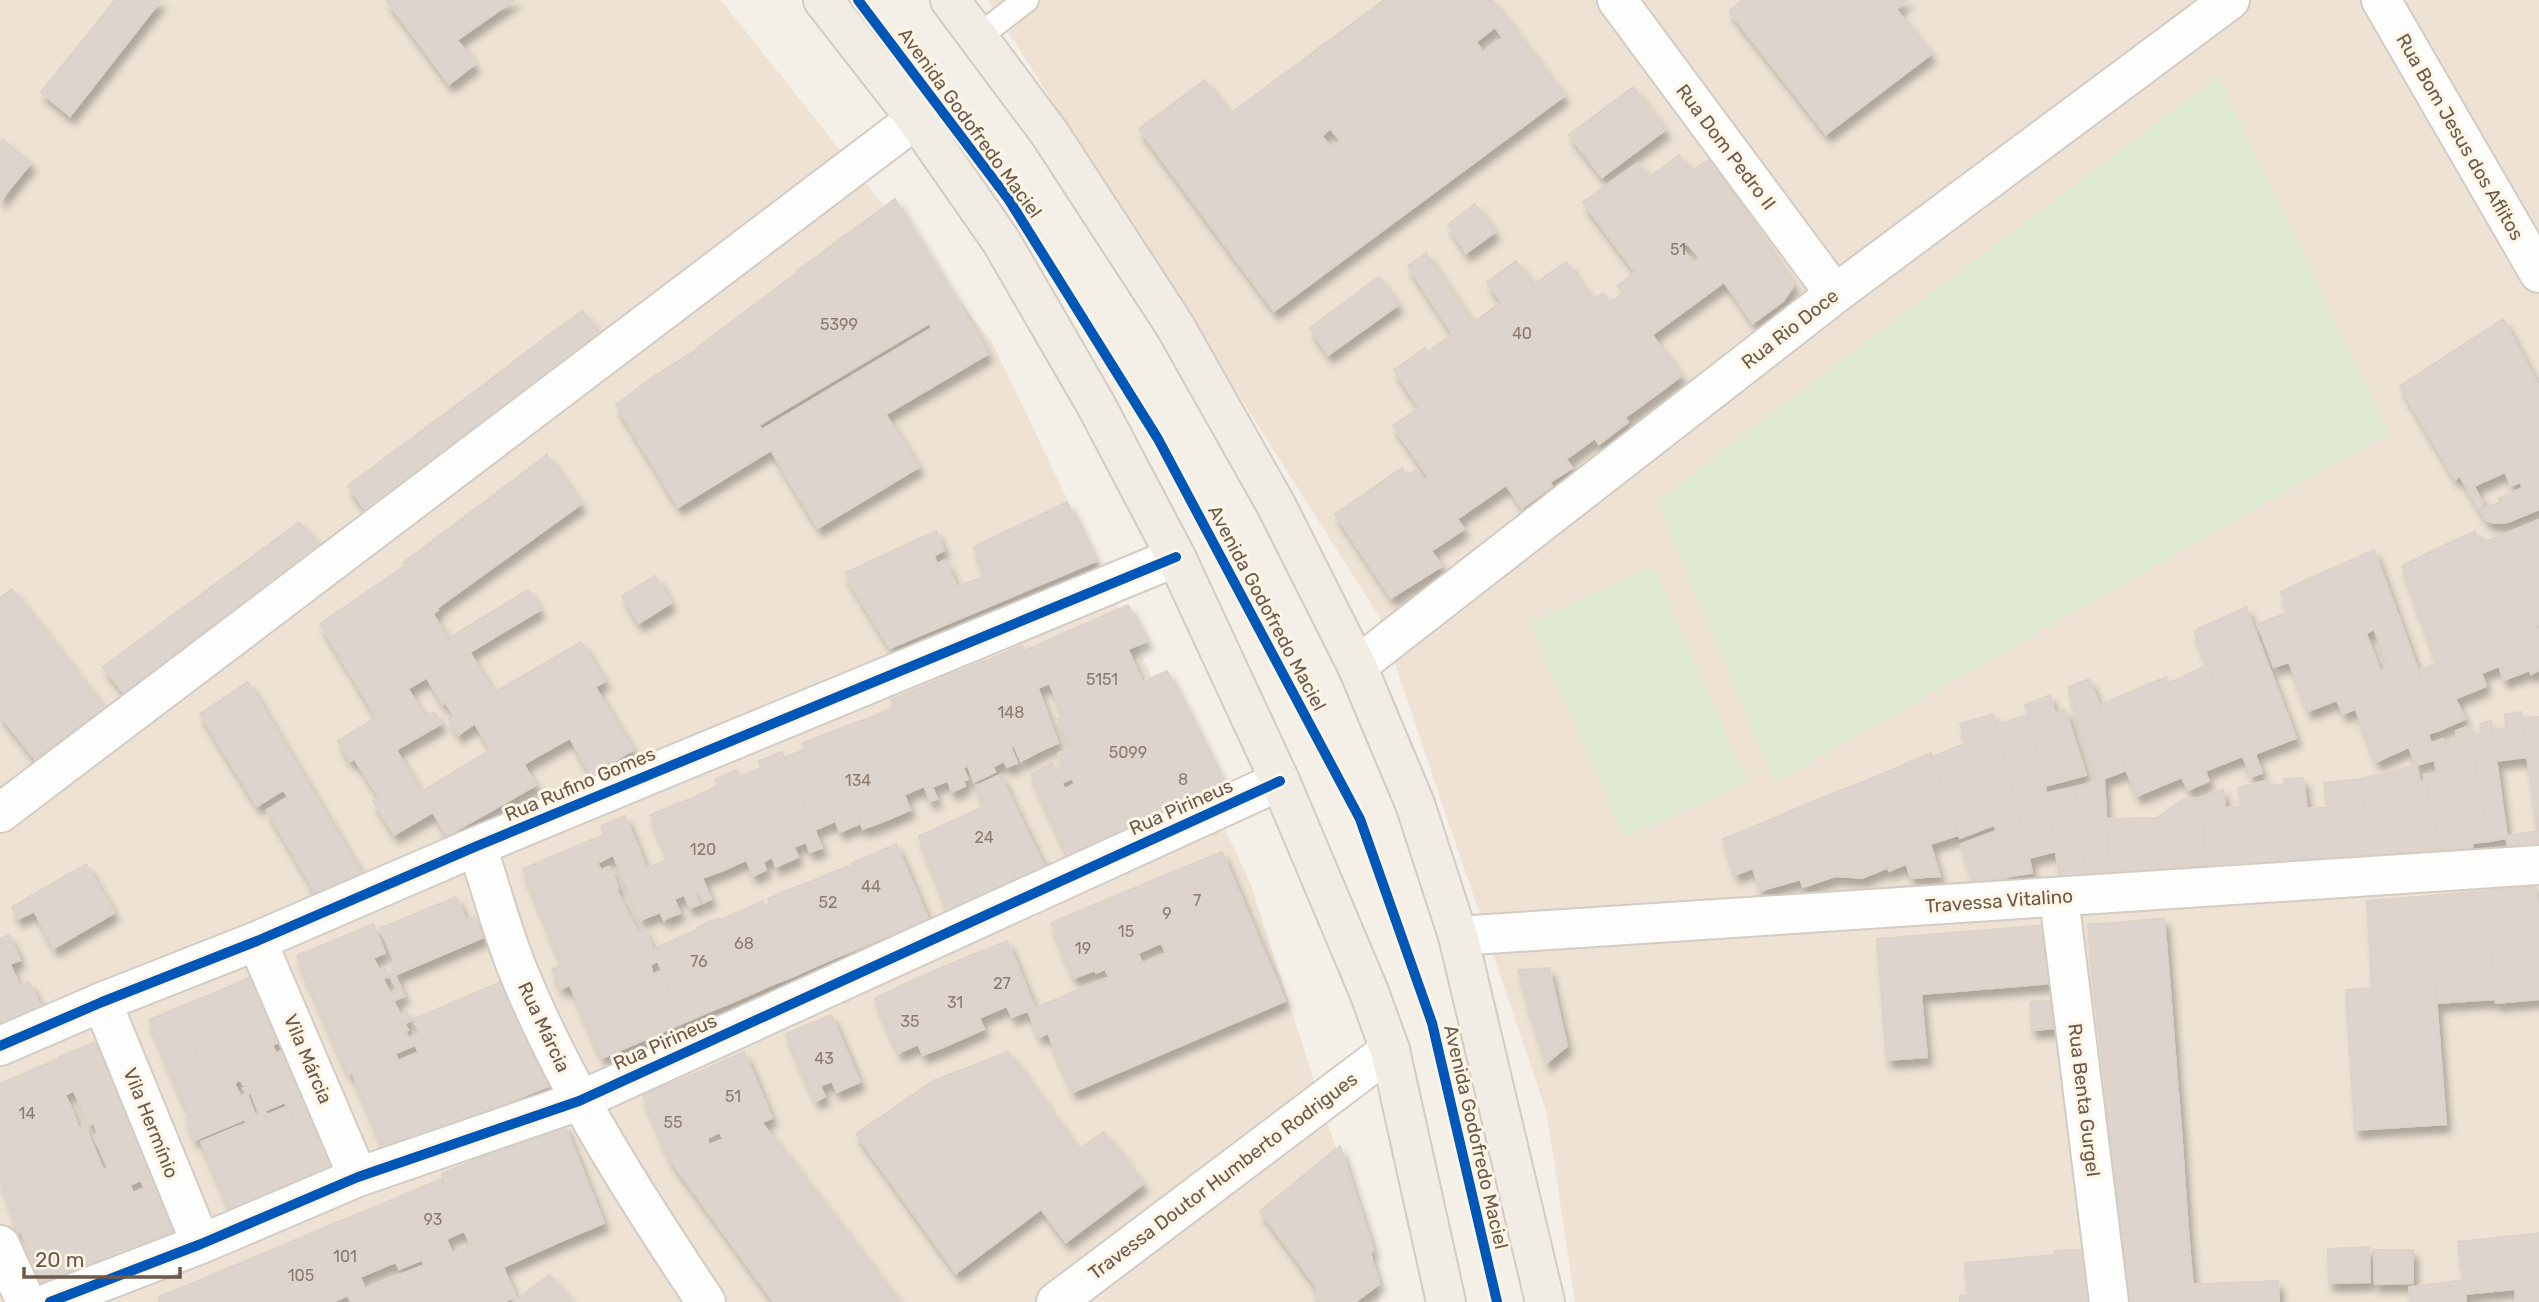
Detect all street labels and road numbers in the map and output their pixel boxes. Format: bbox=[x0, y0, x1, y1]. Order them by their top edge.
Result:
street label: Avenida Godofredo Maciel bbox=[893, 24, 1047, 222]
street label: Rua Bom Jesus dos Aflitos bbox=[2391, 30, 2529, 244]
street label: Rua Dom Pedro II bbox=[1671, 80, 1781, 214]
street label: Rua Rio Doce bbox=[1737, 284, 1843, 374]
street label: Avenida Godofredo Maciel bbox=[1203, 501, 1331, 715]
street label: Rua Rufino Gomes bbox=[501, 742, 659, 826]
street label: Rua Pirineus bbox=[1126, 774, 1236, 840]
street label: Travessa Vitalino bbox=[1924, 884, 2074, 918]
street label: Rua Márcia bbox=[513, 978, 575, 1076]
street label: Rua Pirineus bbox=[610, 1009, 720, 1075]
street label: Vila Márcia bbox=[279, 1011, 337, 1107]
street label: Rua Benta Gurgel bbox=[2063, 1022, 2105, 1178]
street label: Avenida Godofredo Maciel bbox=[1439, 1023, 1513, 1251]
street label: Vila Hermínio bbox=[118, 1065, 184, 1181]
street label: Travessa Doutor Humberto Rodrigues bbox=[1084, 1067, 1362, 1285]

